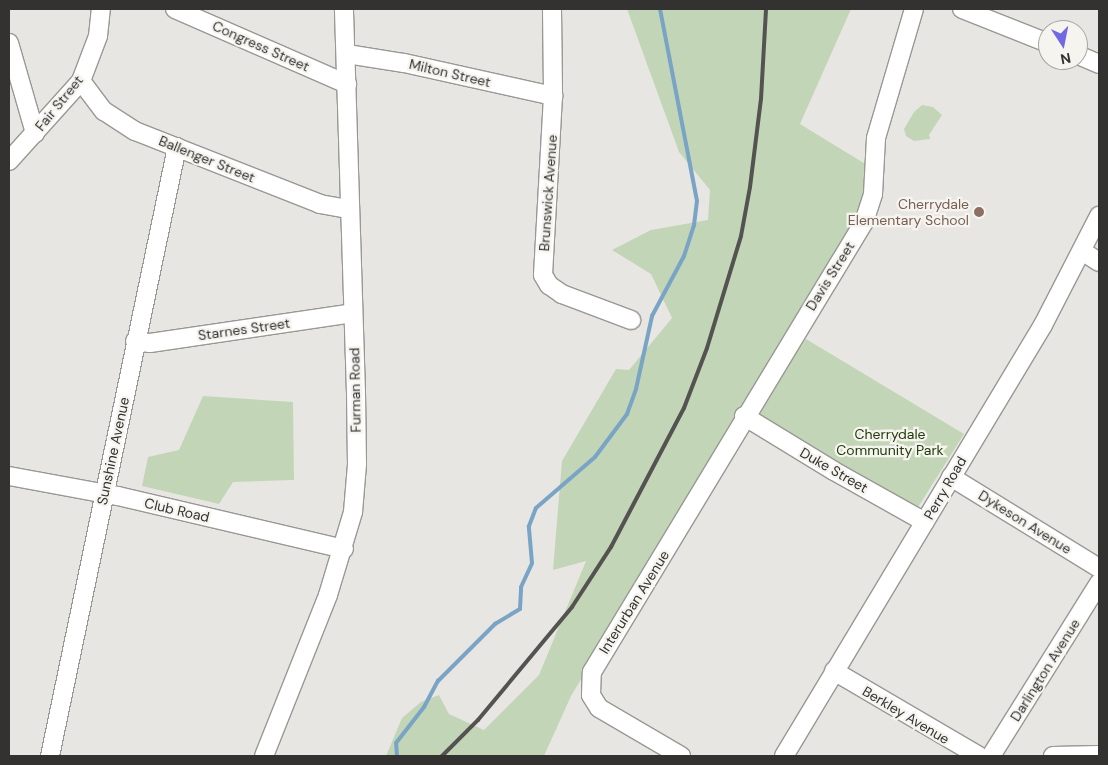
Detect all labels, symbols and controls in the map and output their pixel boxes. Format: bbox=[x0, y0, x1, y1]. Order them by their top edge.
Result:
street label: Congress Street bbox=[210, 17, 312, 75]
north arrow bbox=[1038, 20, 1088, 70]
text: N bbox=[1059, 49, 1072, 69]
street label: Milton Street bbox=[408, 55, 492, 91]
street label: Fair Street bbox=[32, 72, 86, 134]
street label: Ballenger Street bbox=[156, 132, 258, 186]
street label: Brunswick Avenue bbox=[536, 134, 560, 252]
place label: Cherrydale Elementary School bbox=[848, 196, 969, 228]
marker: Cherrydale Elementary School bbox=[973, 206, 985, 218]
street label: Davis Street bbox=[802, 238, 858, 314]
street label: Starnes Street bbox=[197, 314, 291, 344]
street label: Furman Road bbox=[346, 347, 364, 433]
street label: Sunshine Avenue bbox=[93, 396, 133, 506]
park label: Cherrydale Community Park bbox=[836, 426, 944, 458]
street label: Duke Street bbox=[797, 444, 871, 496]
street label: Perry Road bbox=[920, 453, 970, 523]
street label: Dykeson Avenue bbox=[975, 487, 1075, 557]
street label: Club Road bbox=[143, 494, 211, 526]
street label: Interurban Avenue bbox=[595, 547, 673, 657]
street label: Darlington Avenue bbox=[1007, 616, 1083, 724]
street label: Berkley Avenue bbox=[859, 682, 953, 748]

